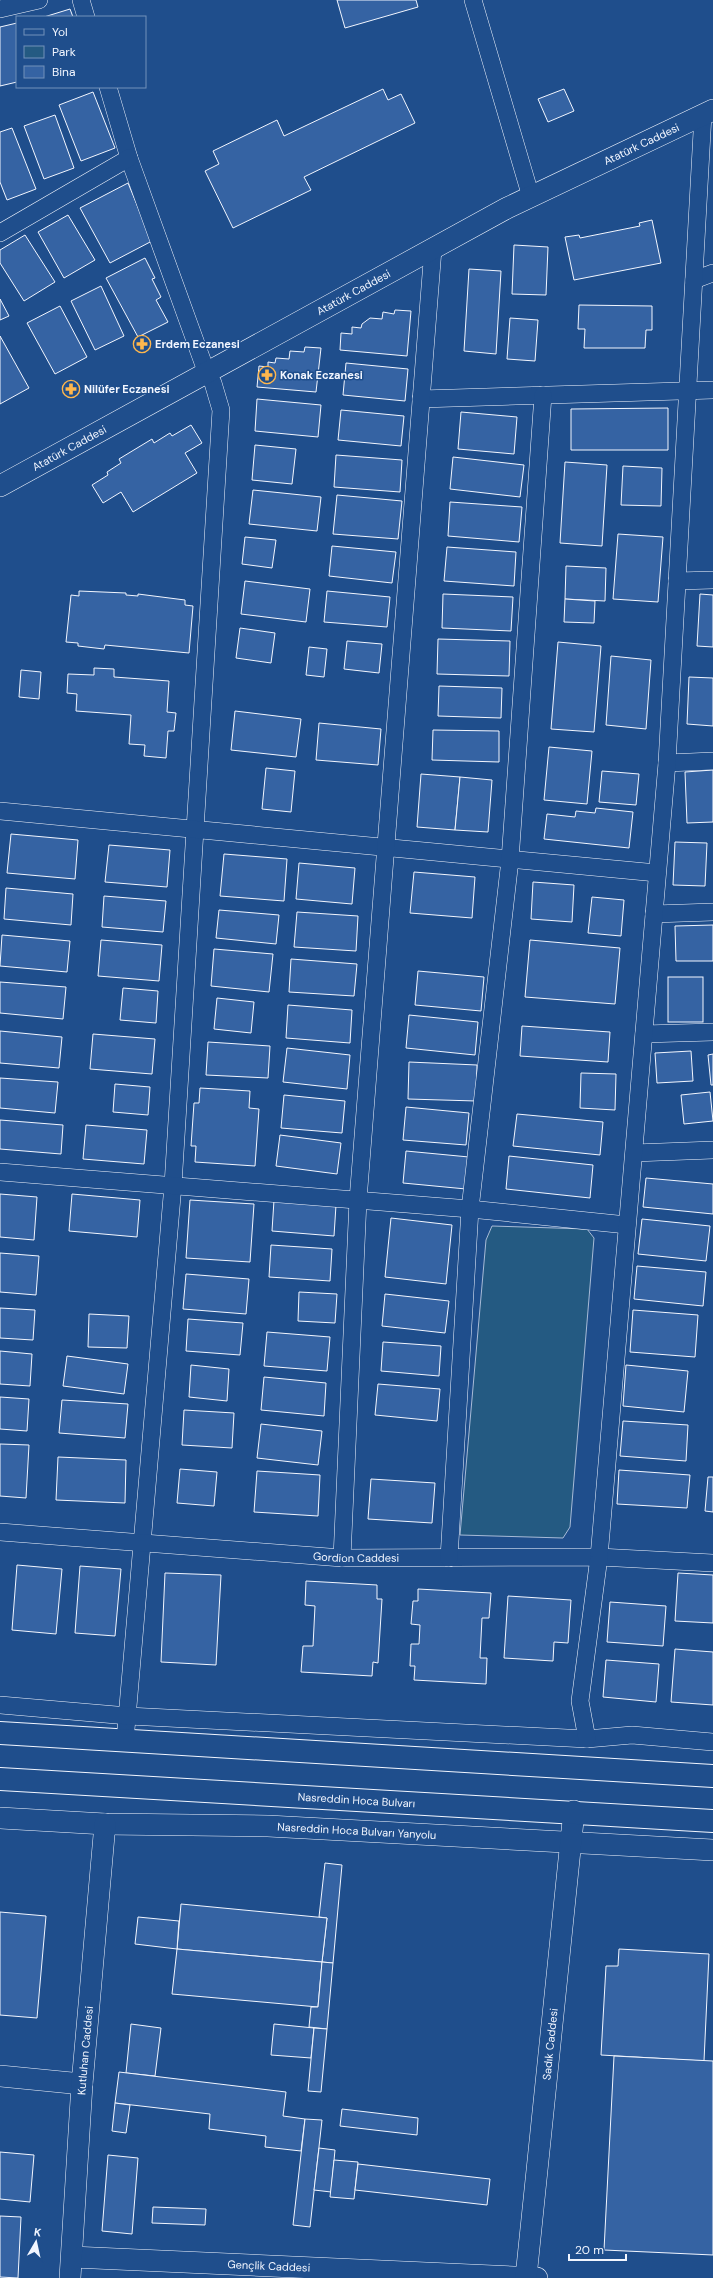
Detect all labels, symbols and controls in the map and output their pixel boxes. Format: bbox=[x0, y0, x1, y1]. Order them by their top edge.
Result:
legend bbox=[16, 16, 146, 88]
text: Yol bbox=[52, 24, 68, 40]
text: Park bbox=[52, 44, 76, 60]
text: Bina bbox=[52, 64, 76, 80]
street label: Atatürk Caddesi bbox=[601, 120, 682, 168]
street label: Atatürk Caddesi bbox=[314, 266, 393, 318]
pharmacy icon: Erdem Eczanesi bbox=[132, 334, 152, 354]
place label: Erdem Eczanesi bbox=[155, 337, 240, 351]
pharmacy icon: Konak Eczanesi bbox=[257, 365, 277, 385]
place label: Konak Eczanesi bbox=[280, 368, 363, 382]
pharmacy icon: Nilüfer Eczanesi bbox=[61, 379, 81, 399]
place label: Nilüfer Eczanesi bbox=[84, 382, 170, 396]
street label: Atatürk Caddesi bbox=[30, 422, 109, 474]
street label: Gordion Caddesi bbox=[312, 1549, 399, 1565]
street label: Nasreddin Hoca Bulvarı bbox=[297, 1790, 416, 1810]
street label: Nasreddin Hoca Bulvarı Yanyolu bbox=[277, 1820, 437, 1842]
street label: Kutluhan Caddesi bbox=[74, 2005, 96, 2095]
street label: Sadık Caddesi bbox=[539, 2008, 561, 2081]
north arrow bbox=[16, 2222, 56, 2262]
text: K bbox=[33, 2225, 42, 2240]
scale bar bbox=[569, 2236, 626, 2262]
text: 20 m bbox=[575, 2242, 604, 2258]
street label: Gençlik Caddesi bbox=[227, 2257, 311, 2275]

